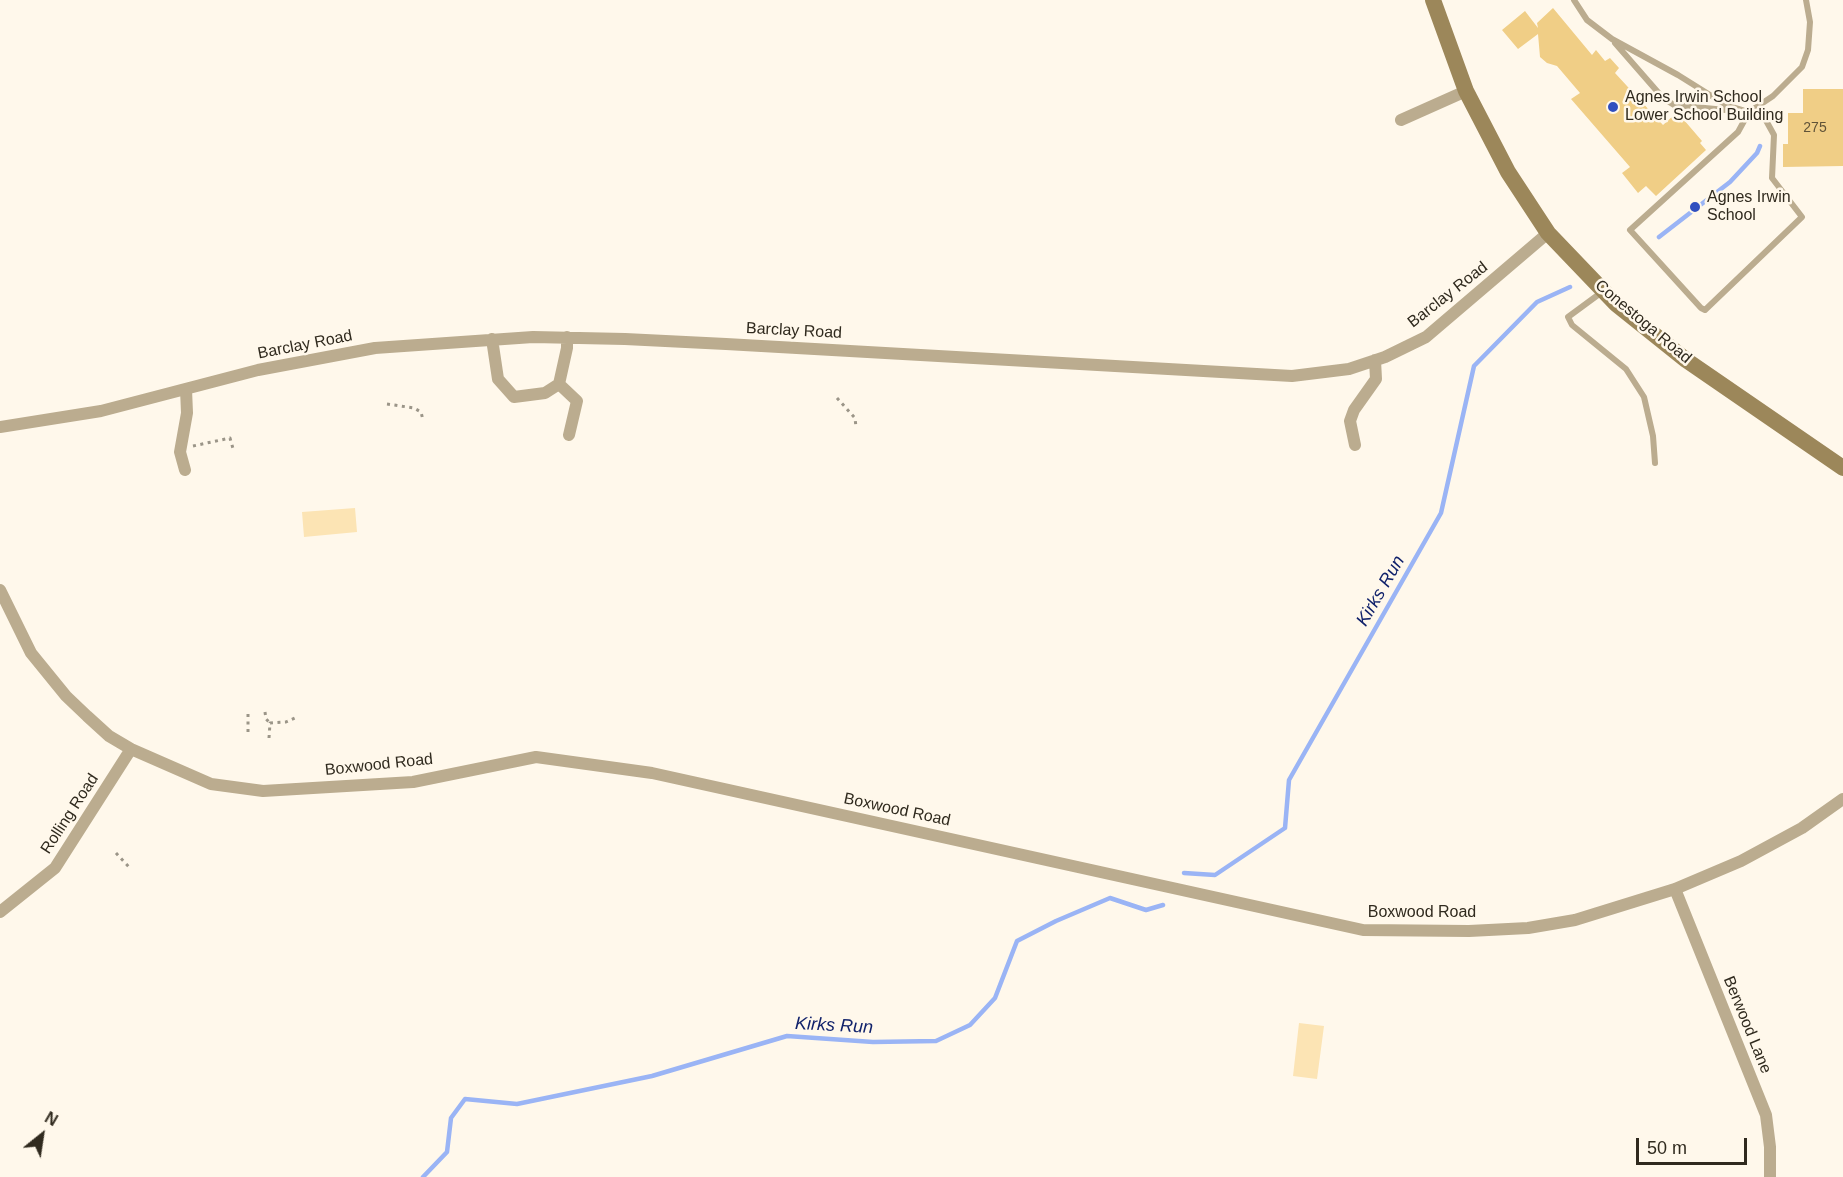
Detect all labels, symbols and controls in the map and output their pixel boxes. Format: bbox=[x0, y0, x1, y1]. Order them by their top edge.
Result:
place label: Agnes Irwin School Lower School Building bbox=[1625, 88, 1783, 126]
marker: Agnes Irwin School Lower School Building bbox=[1606, 100, 1620, 114]
house number: 275 bbox=[1803, 120, 1827, 136]
place label: Agnes Irwin School bbox=[1707, 188, 1791, 226]
marker: Agnes Irwin School bbox=[1688, 200, 1702, 214]
street label: Barclay Road bbox=[1404, 258, 1492, 332]
street label: Conestoga Road bbox=[1591, 276, 1695, 368]
street label: Barclay Road bbox=[746, 319, 842, 343]
street label: Barclay Road bbox=[256, 326, 354, 364]
water label: Kirks Run bbox=[1352, 552, 1410, 630]
street label: Boxwood Road bbox=[324, 750, 434, 780]
street label: Rolling Road bbox=[37, 770, 103, 858]
street label: Boxwood Road bbox=[842, 789, 952, 831]
street label: Boxwood Road bbox=[1368, 903, 1476, 923]
street label: Berwood Lane bbox=[1719, 974, 1775, 1076]
water label: Kirks Run bbox=[794, 1013, 874, 1039]
north arrow bbox=[12, 1105, 72, 1165]
text: N bbox=[42, 1109, 61, 1129]
scale bar bbox=[1639, 1126, 1750, 1164]
text: 50 m bbox=[1647, 1138, 1687, 1158]

